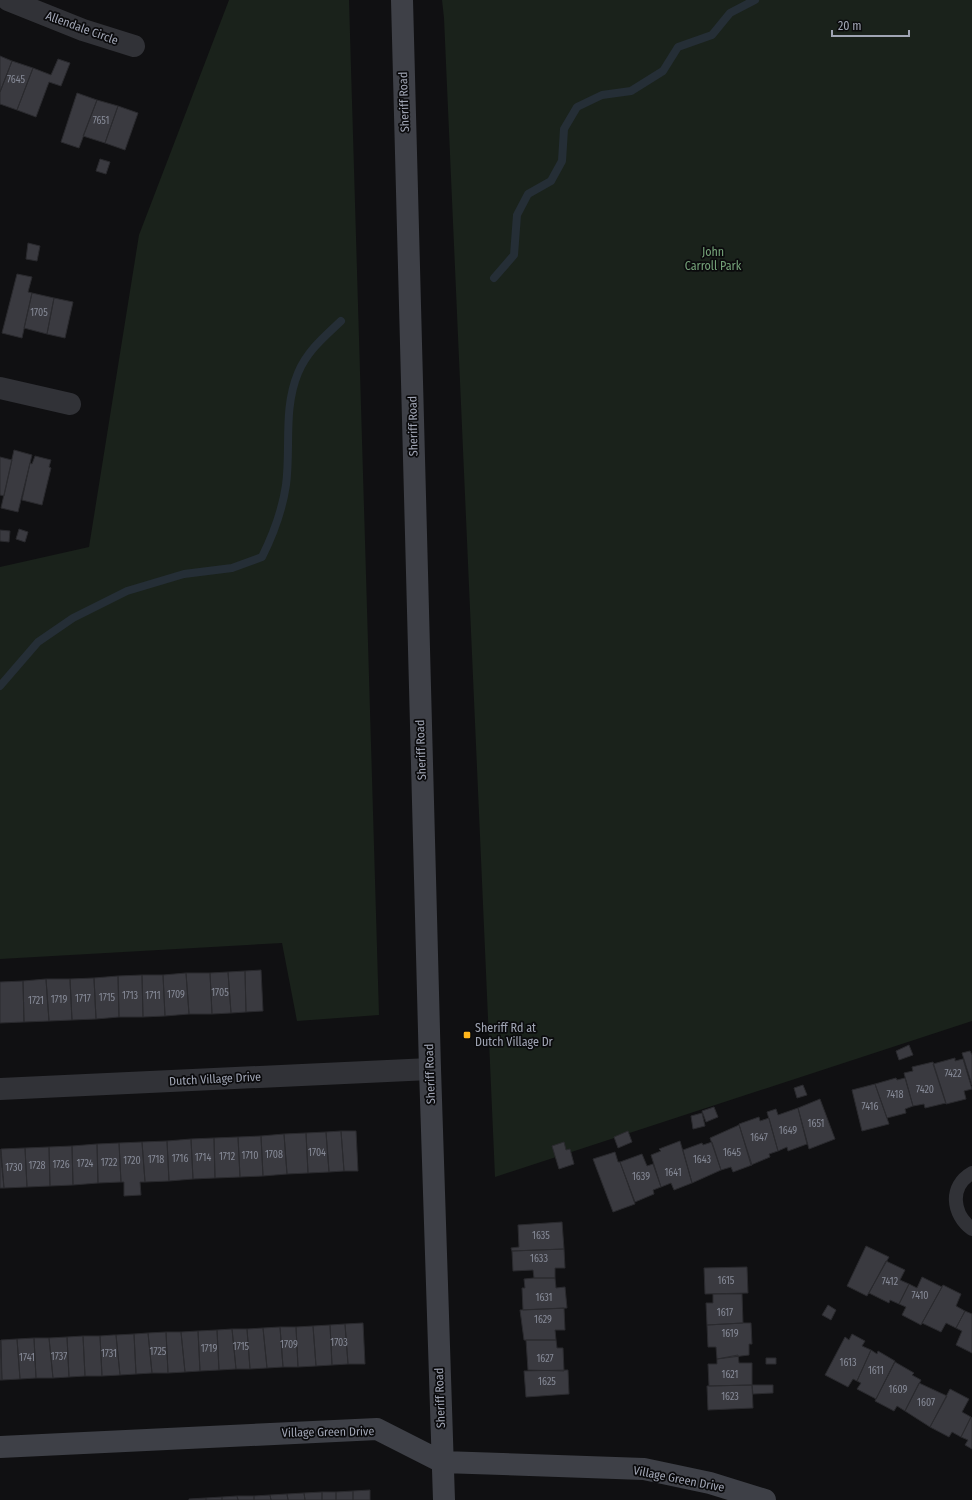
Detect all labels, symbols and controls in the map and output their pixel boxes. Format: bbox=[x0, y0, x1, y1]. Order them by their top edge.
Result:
street label: Allendale Circle bbox=[44, 8, 120, 48]
scale bar bbox=[832, 12, 909, 38]
text: 20 m bbox=[838, 19, 862, 33]
street label: Sheriff Road bbox=[396, 72, 412, 132]
house number: 7645 bbox=[7, 74, 25, 86]
house number: 7651 bbox=[93, 115, 109, 127]
park label: John Carroll Park bbox=[685, 245, 742, 273]
house number: 1705 bbox=[30, 307, 48, 319]
street label: Sheriff Road bbox=[405, 396, 421, 456]
street label: Sheriff Road bbox=[413, 720, 429, 780]
house number: 1705 bbox=[211, 987, 229, 999]
house number: 1709 bbox=[167, 989, 185, 1001]
house number: 1713 bbox=[122, 990, 139, 1002]
house number: 1711 bbox=[145, 990, 161, 1002]
house number: 1715 bbox=[99, 992, 116, 1004]
house number: 1717 bbox=[75, 993, 91, 1005]
house number: 1719 bbox=[51, 994, 67, 1006]
house number: 1721 bbox=[28, 995, 44, 1007]
place label: Sheriff Rd at Dutch Village Dr bbox=[475, 1021, 554, 1049]
marker: Sheriff Rd at Dutch Village Dr bbox=[462, 1030, 472, 1040]
street label: Sheriff Road bbox=[422, 1044, 438, 1104]
house number: 7422 bbox=[944, 1068, 962, 1080]
street label: Dutch Village Drive bbox=[169, 1070, 261, 1088]
house number: 7420 bbox=[916, 1084, 934, 1096]
house number: 7418 bbox=[887, 1089, 903, 1101]
house number: 7416 bbox=[862, 1101, 878, 1113]
house number: 1651 bbox=[808, 1118, 824, 1130]
house number: 1649 bbox=[779, 1125, 797, 1137]
house number: 1647 bbox=[750, 1132, 768, 1144]
house number: 1704 bbox=[308, 1147, 326, 1159]
house number: 1645 bbox=[723, 1147, 741, 1159]
house number: 1708 bbox=[265, 1149, 283, 1161]
house number: 1710 bbox=[242, 1150, 258, 1162]
house number: 1712 bbox=[219, 1151, 236, 1163]
house number: 1714 bbox=[195, 1152, 211, 1164]
house number: 1716 bbox=[172, 1153, 188, 1165]
house number: 1718 bbox=[148, 1154, 164, 1166]
house number: 1643 bbox=[693, 1154, 712, 1166]
house number: 1720 bbox=[123, 1155, 141, 1167]
house number: 1722 bbox=[101, 1157, 118, 1169]
house number: 1724 bbox=[77, 1158, 94, 1170]
house number: 1726 bbox=[52, 1159, 70, 1171]
house number: 1728 bbox=[28, 1160, 46, 1172]
house number: 1730 bbox=[5, 1162, 23, 1174]
house number: 1641 bbox=[664, 1167, 682, 1179]
house number: 1639 bbox=[632, 1171, 650, 1183]
house number: 1635 bbox=[532, 1230, 550, 1242]
house number: 1633 bbox=[530, 1253, 548, 1265]
house number: 1615 bbox=[718, 1275, 735, 1287]
house number: 7412 bbox=[882, 1276, 899, 1288]
house number: 7410 bbox=[911, 1290, 929, 1302]
house number: 1631 bbox=[536, 1292, 552, 1304]
house number: 1617 bbox=[717, 1307, 733, 1319]
house number: 1629 bbox=[534, 1314, 552, 1326]
house number: 1619 bbox=[721, 1328, 739, 1340]
house number: 1703 bbox=[330, 1337, 348, 1349]
house number: 1709 bbox=[280, 1339, 298, 1351]
house number: 1715 bbox=[233, 1341, 250, 1353]
house number: 1719 bbox=[201, 1343, 217, 1355]
house number: 1725 bbox=[150, 1346, 167, 1358]
house number: 1731 bbox=[101, 1348, 117, 1360]
house number: 1737 bbox=[51, 1351, 67, 1363]
house number: 1741 bbox=[19, 1352, 35, 1364]
house number: 1627 bbox=[536, 1353, 554, 1365]
house number: 1613 bbox=[840, 1357, 857, 1369]
house number: 1611 bbox=[868, 1365, 884, 1377]
street label: Sheriff Road bbox=[432, 1368, 448, 1428]
house number: 1621 bbox=[722, 1369, 738, 1381]
house number: 1625 bbox=[538, 1376, 556, 1388]
house number: 1609 bbox=[889, 1384, 908, 1396]
house number: 1623 bbox=[721, 1391, 739, 1403]
house number: 1607 bbox=[917, 1397, 935, 1409]
street label: Village Green Drive bbox=[282, 1424, 374, 1440]
street label: Village Green Drive bbox=[632, 1463, 726, 1495]

